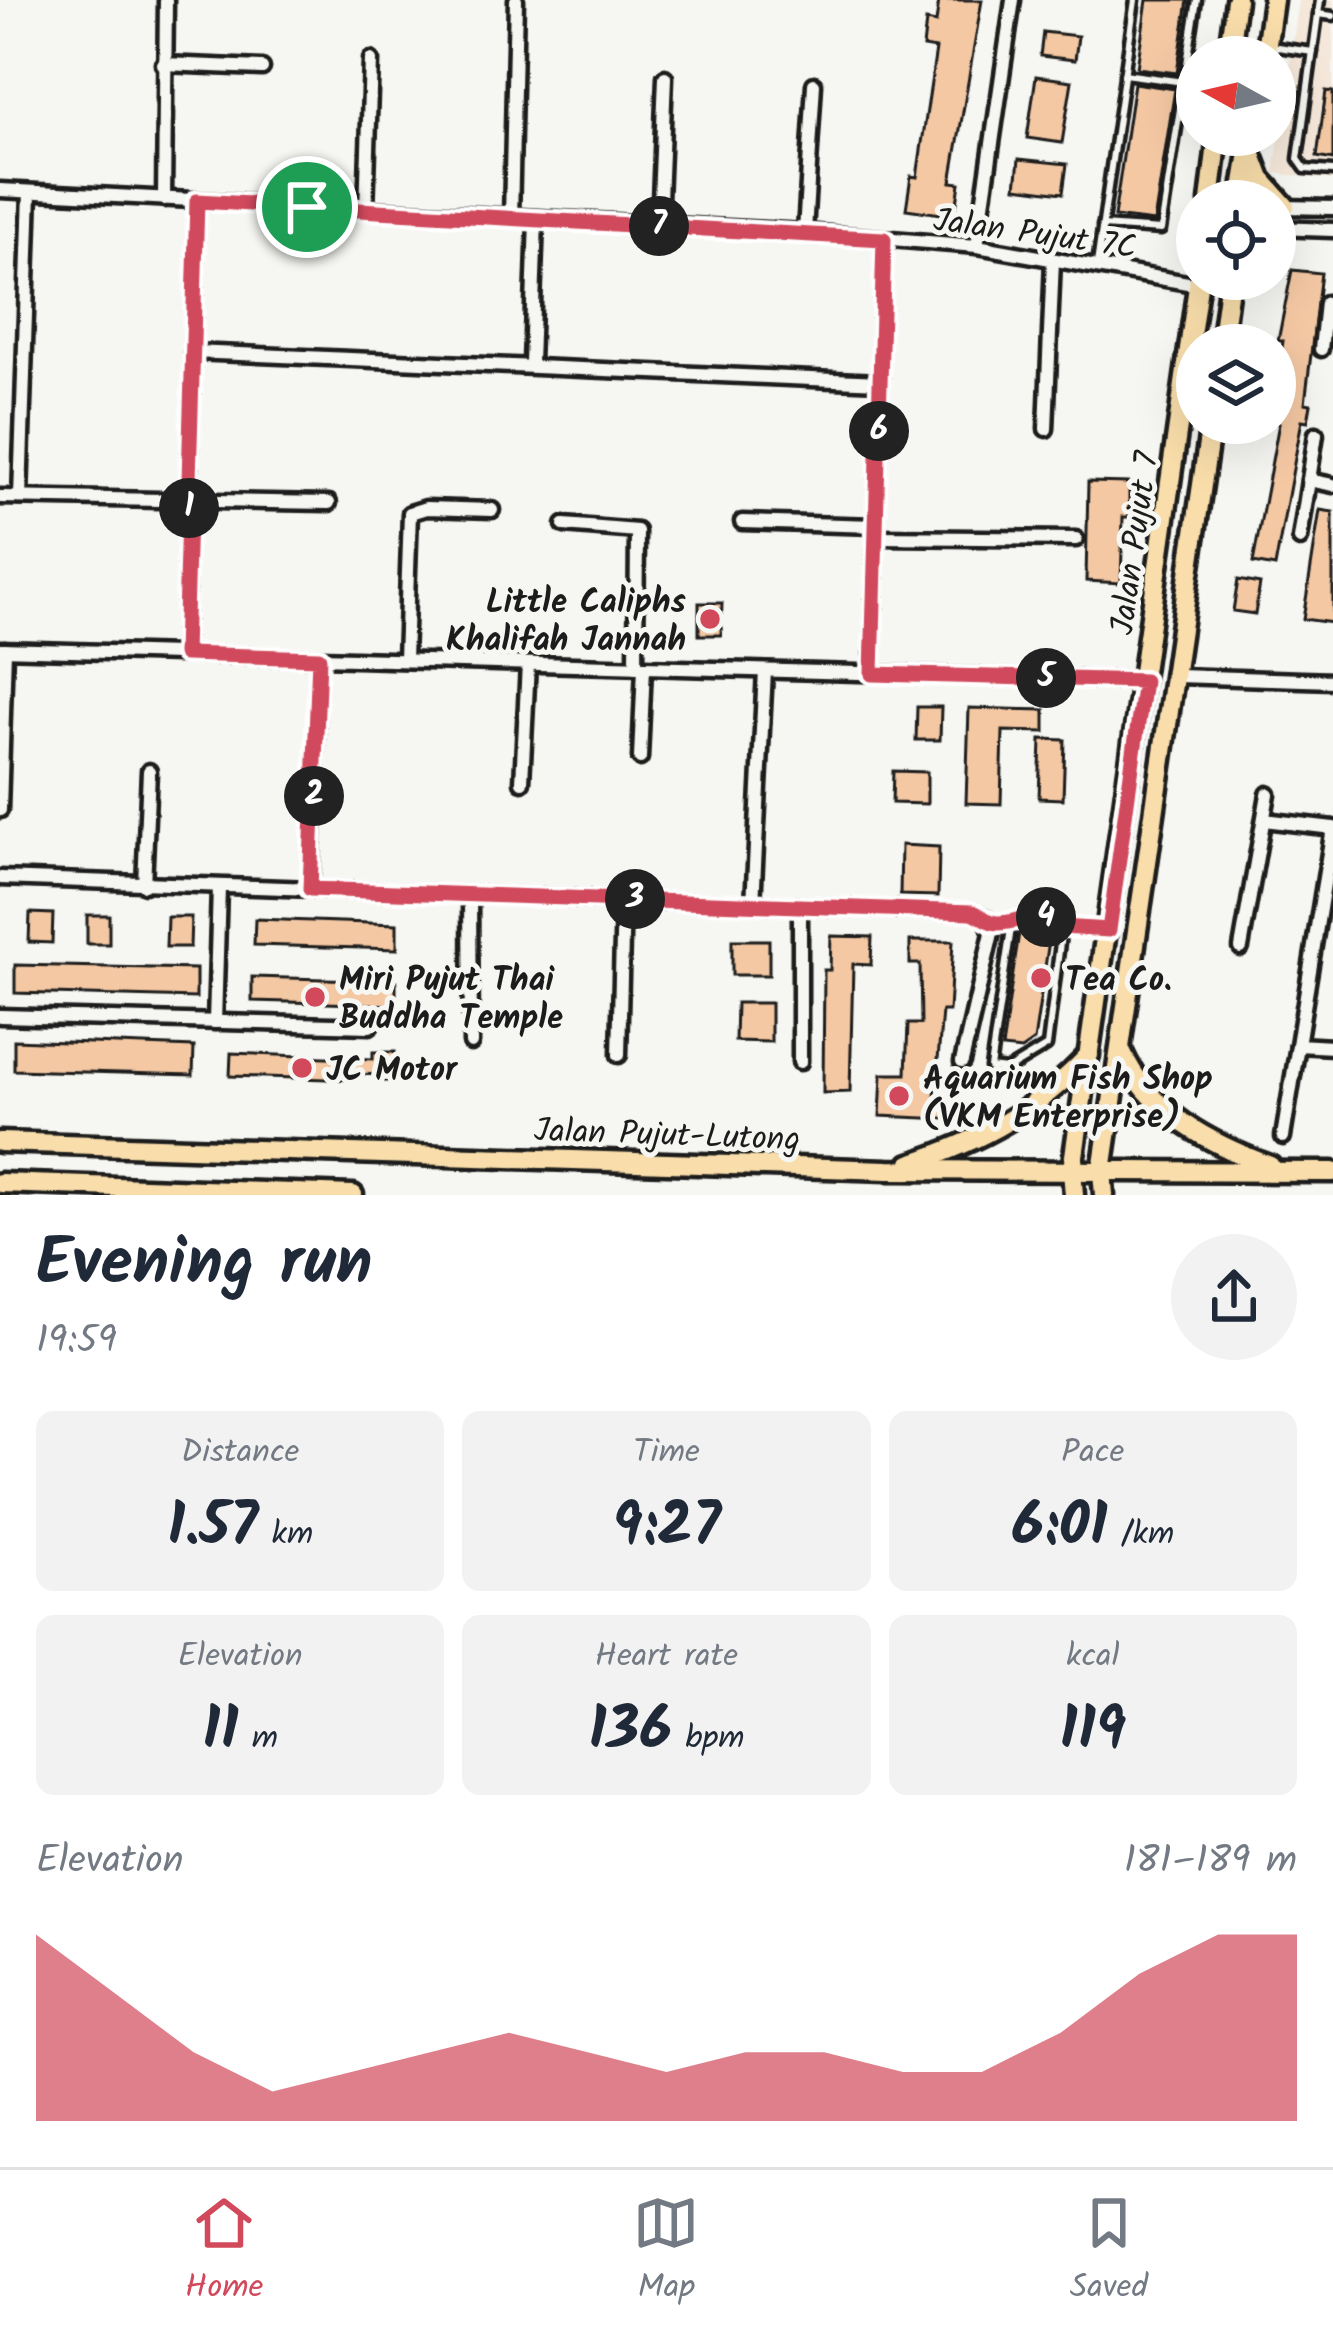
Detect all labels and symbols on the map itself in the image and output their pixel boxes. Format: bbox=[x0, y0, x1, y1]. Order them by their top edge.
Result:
north arrow bbox=[1176, 36, 1296, 156]
pin bbox=[256, 156, 358, 258]
street label: Jalan Pujut 7C bbox=[930, 195, 1139, 276]
pin: 7 bbox=[629, 196, 689, 256]
pin: 6 bbox=[849, 401, 909, 461]
street label: Jalan Pujut 7 bbox=[1097, 447, 1176, 639]
pin: 1 bbox=[159, 478, 219, 538]
place label: Little Caliphs Khalifah Jannah bbox=[446, 577, 687, 668]
marker: Little Caliphs Khalifah Jannah bbox=[697, 606, 723, 632]
pin: 5 bbox=[1016, 648, 1076, 708]
pin: 2 bbox=[284, 766, 344, 826]
pin: 3 bbox=[605, 869, 665, 929]
pin: 4 bbox=[1016, 887, 1076, 947]
place label: Miri Pujut Thai Buddha Temple bbox=[339, 955, 563, 1046]
place label: Tea Co. bbox=[1065, 955, 1172, 1008]
marker: Tea Co. bbox=[1028, 965, 1054, 991]
marker: Miri Pujut Thai Buddha Temple bbox=[302, 984, 328, 1010]
place label: JC Motor bbox=[326, 1045, 459, 1098]
place label: Aquarium Fish Shop (VKM Enterprise) bbox=[923, 1054, 1213, 1145]
marker: JC Motor bbox=[289, 1055, 315, 1081]
marker: Aquarium Fish Shop (VKM Enterprise) bbox=[886, 1083, 912, 1109]
street label: Jalan Pujut-Lutong bbox=[533, 1105, 801, 1168]

